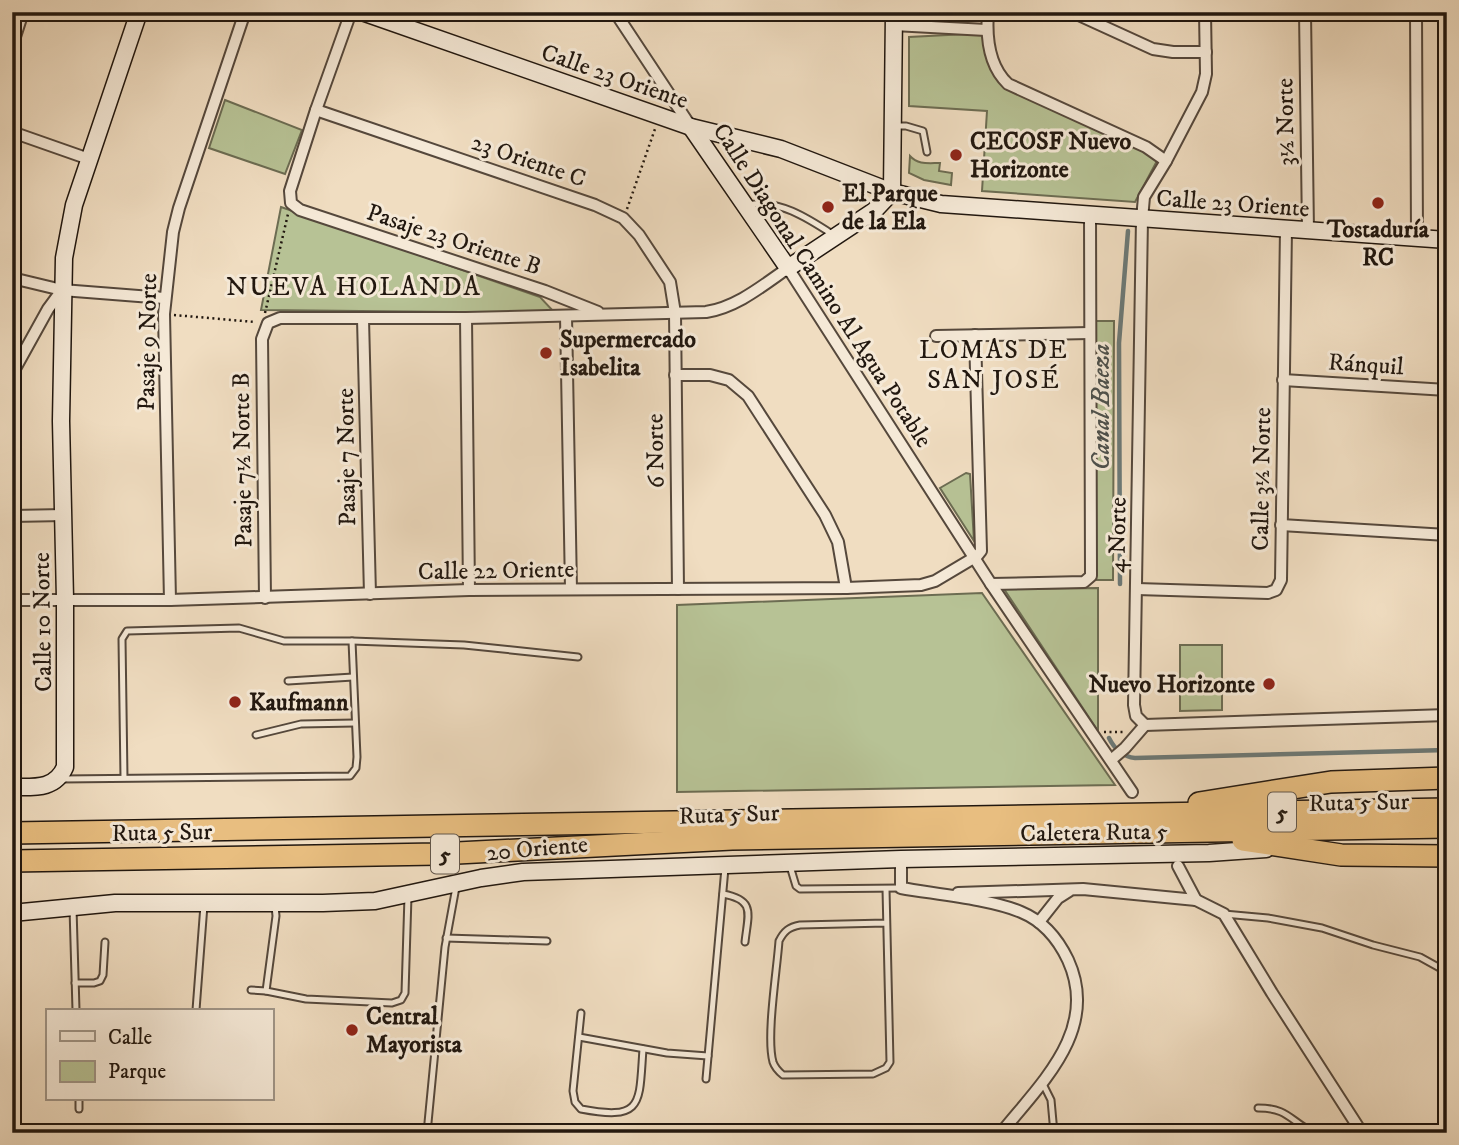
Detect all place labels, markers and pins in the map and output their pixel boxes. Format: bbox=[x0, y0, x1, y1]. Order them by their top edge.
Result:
place label: CECOSF Nuevo Horizonte bbox=[970, 127, 1132, 185]
marker: CECOSF Nuevo Horizonte bbox=[948, 147, 964, 163]
place label: El Parque de la Ela bbox=[842, 179, 938, 237]
marker: Tostaduría RC bbox=[1370, 195, 1386, 211]
marker: El Parque de la Ela bbox=[820, 199, 836, 215]
place label: Tostaduría RC bbox=[1326, 215, 1430, 273]
place label: Supermercado Isabelita bbox=[560, 325, 696, 383]
marker: Supermercado Isabelita bbox=[538, 345, 554, 361]
place label: Nuevo Horizonte bbox=[1088, 670, 1255, 700]
marker: Nuevo Horizonte bbox=[1261, 676, 1277, 692]
place label: Kaufmann bbox=[249, 688, 349, 718]
marker: Kaufmann bbox=[227, 694, 243, 710]
place label: Central Mayorista bbox=[366, 1002, 463, 1060]
marker: Central Mayorista bbox=[344, 1022, 360, 1038]

